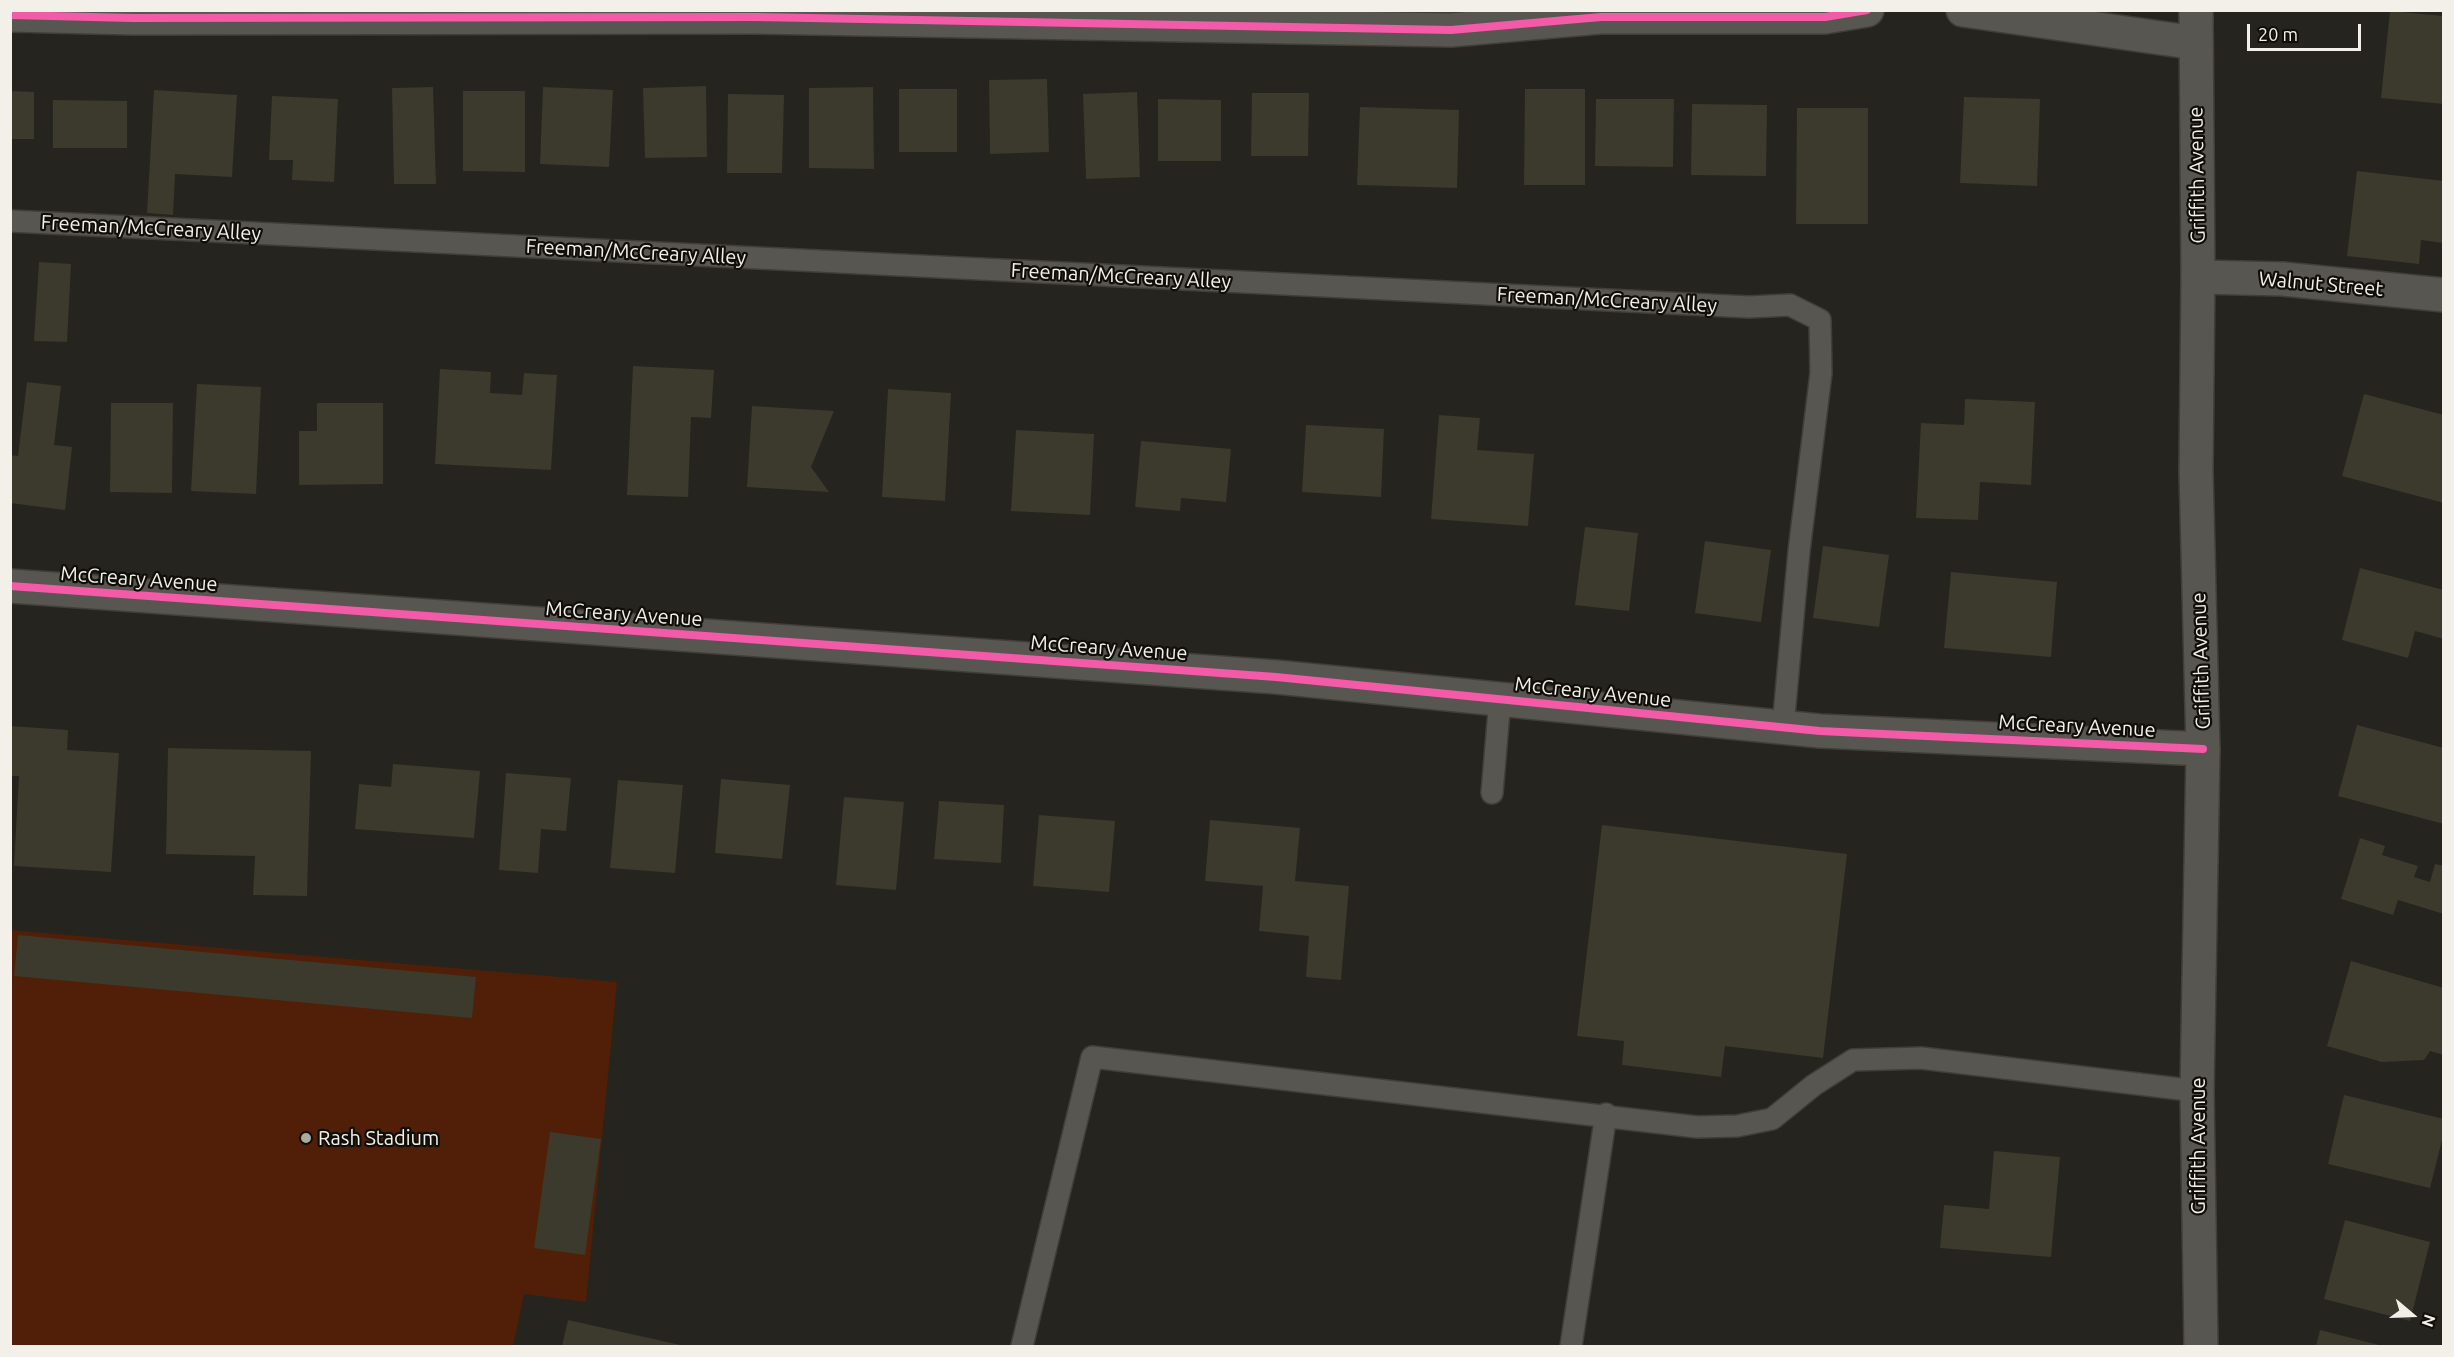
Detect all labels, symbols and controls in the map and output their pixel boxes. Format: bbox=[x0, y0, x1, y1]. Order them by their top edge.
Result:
scale bar bbox=[2250, 12, 2364, 50]
text: 20 m bbox=[2258, 24, 2298, 44]
street label: Griffith Avenue bbox=[2184, 106, 2210, 244]
street label: Freeman/McCreary Alley bbox=[40, 210, 262, 246]
street label: Freeman/McCreary Alley bbox=[525, 234, 747, 270]
street label: Freeman/McCreary Alley bbox=[1010, 258, 1232, 294]
street label: Walnut Street bbox=[2258, 267, 2384, 301]
street label: Freeman/McCreary Alley bbox=[1496, 282, 1718, 318]
street label: McCreary Avenue bbox=[60, 562, 218, 596]
street label: Griffith Avenue bbox=[2187, 592, 2215, 730]
street label: McCreary Avenue bbox=[545, 597, 703, 631]
street label: McCreary Avenue bbox=[1030, 631, 1188, 665]
street label: McCreary Avenue bbox=[1513, 672, 1673, 712]
street label: McCreary Avenue bbox=[1998, 710, 2156, 742]
street label: Griffith Avenue bbox=[2186, 1077, 2210, 1215]
place label: Rash Stadium bbox=[318, 1126, 439, 1150]
marker: Rash Stadium bbox=[299, 1131, 313, 1145]
north arrow bbox=[2382, 1285, 2442, 1345]
text: N bbox=[2419, 1312, 2439, 1329]

